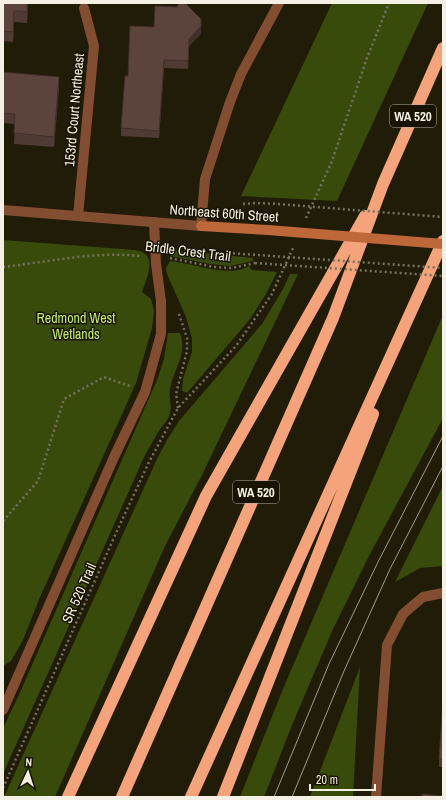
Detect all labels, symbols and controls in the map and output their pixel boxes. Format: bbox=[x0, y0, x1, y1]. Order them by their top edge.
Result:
street label: 153rd Court Northeast bbox=[60, 53, 88, 167]
road number: WA 520 bbox=[390, 105, 436, 127]
street label: Northeast 60th Street bbox=[169, 200, 279, 226]
street label: Bridle Crest Trail bbox=[144, 237, 232, 265]
park label: Redmond West Wetlands bbox=[37, 309, 115, 343]
road number: WA 520 bbox=[233, 481, 279, 503]
street label: SR 520 Trail bbox=[58, 560, 100, 626]
north arrow bbox=[8, 752, 48, 792]
text: N bbox=[25, 755, 32, 769]
scale bar bbox=[310, 766, 375, 792]
text: 20 m bbox=[316, 772, 338, 788]

